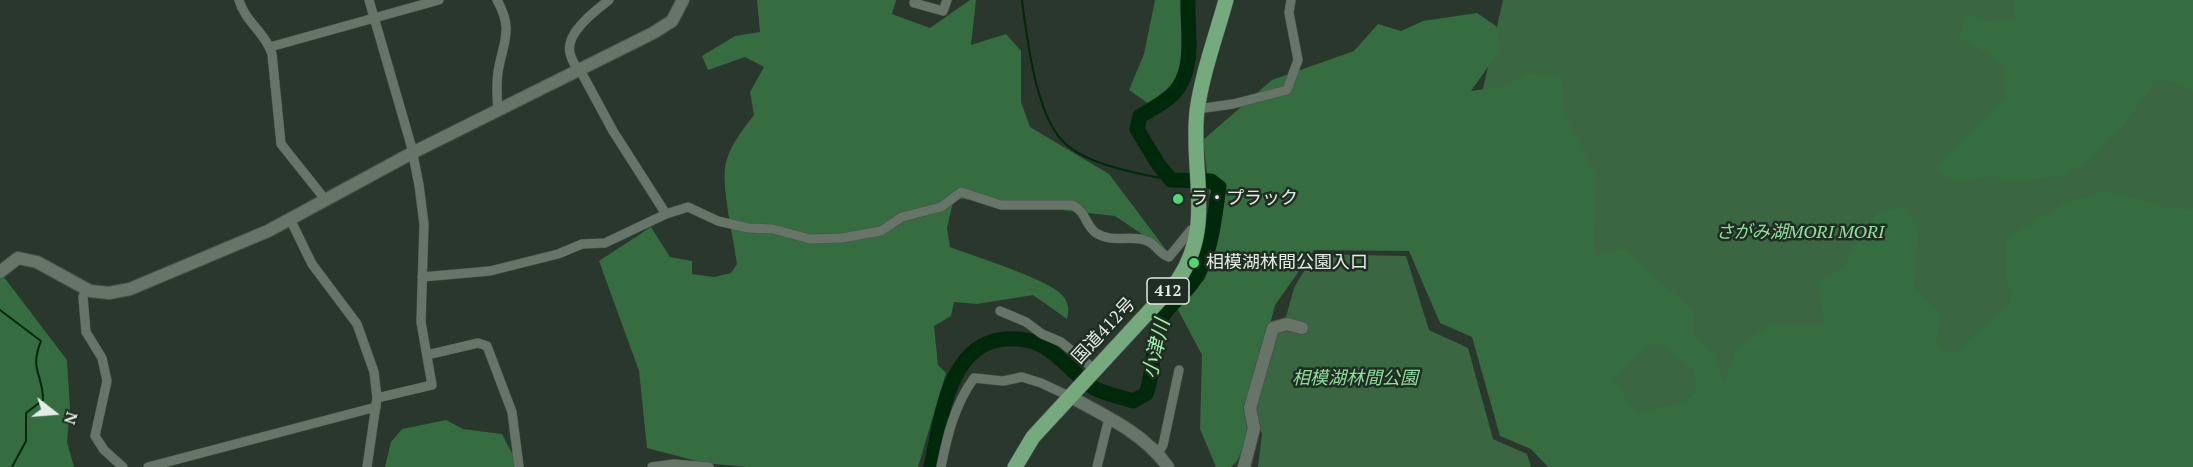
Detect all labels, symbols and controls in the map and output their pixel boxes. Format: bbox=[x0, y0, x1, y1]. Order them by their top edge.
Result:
place label: ラ・プラック bbox=[1190, 188, 1298, 210]
marker: ラ・プラック bbox=[1171, 192, 1185, 206]
park label: さがみ湖MORI MORI bbox=[1716, 222, 1884, 244]
place label: 相模湖林間公園入口 bbox=[1206, 252, 1368, 274]
marker: 相模湖林間公園入口 bbox=[1187, 256, 1201, 270]
road number: 412 bbox=[1147, 278, 1189, 304]
street label: 国道412号 bbox=[1068, 293, 1140, 369]
water label: 小津川 bbox=[1139, 317, 1175, 381]
park label: 相模湖林間公園 bbox=[1292, 368, 1418, 390]
north arrow bbox=[24, 383, 84, 443]
text: N bbox=[59, 409, 84, 427]

